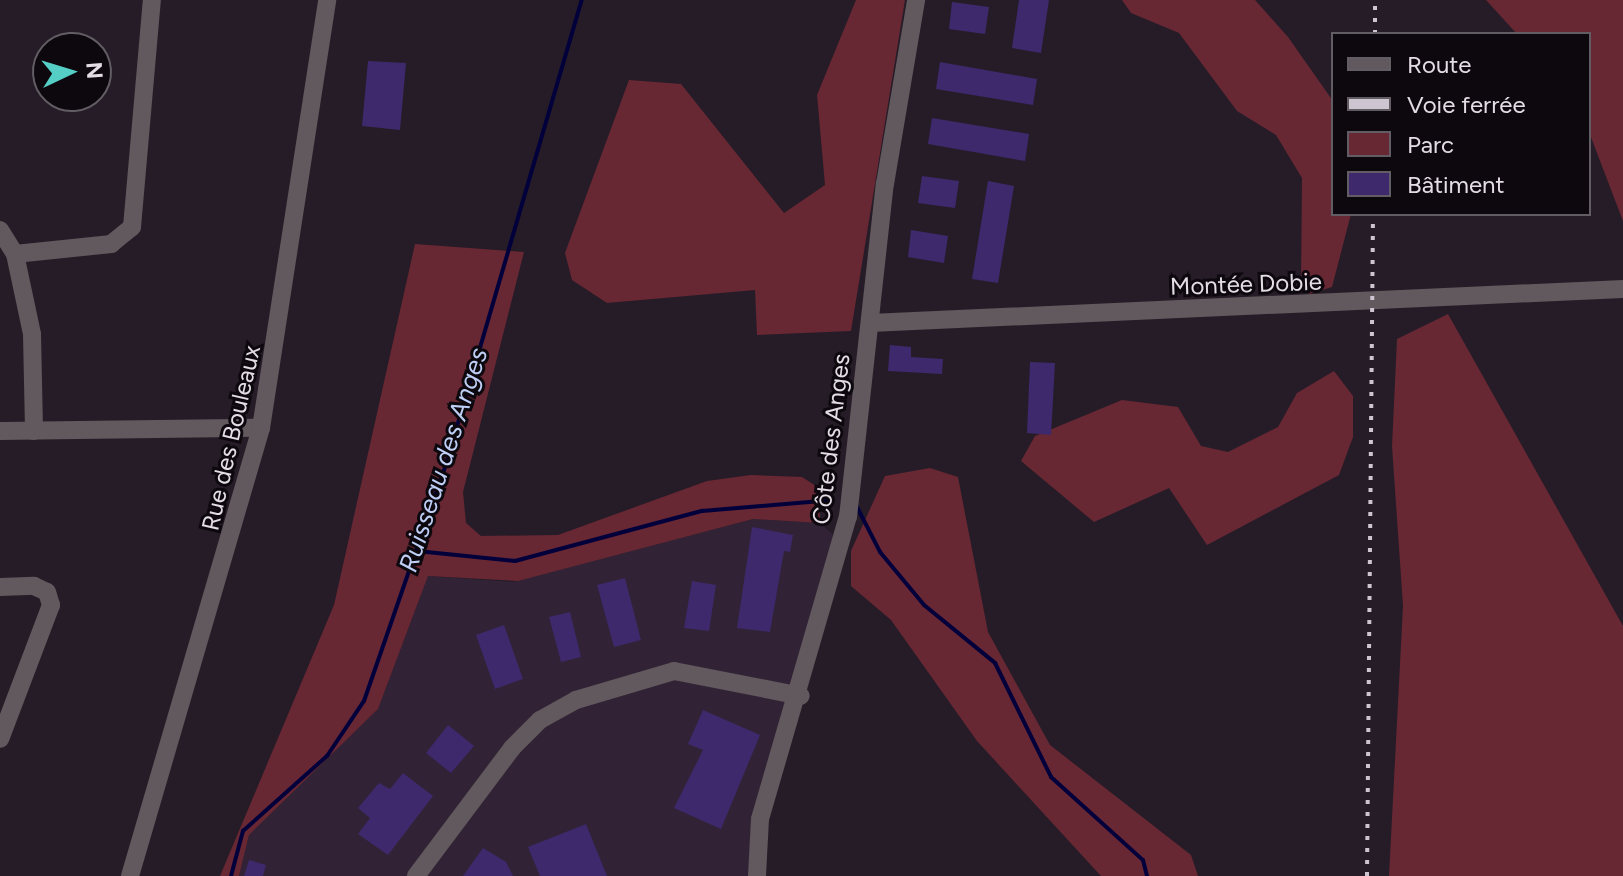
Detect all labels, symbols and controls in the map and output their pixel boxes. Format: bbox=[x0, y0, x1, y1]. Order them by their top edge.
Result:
north arrow bbox=[32, 32, 112, 112]
legend bbox=[1331, 32, 1591, 216]
text: Route bbox=[1407, 50, 1471, 79]
text: N bbox=[80, 61, 109, 80]
text: Voie ferrée bbox=[1407, 90, 1526, 119]
text: Parc bbox=[1407, 130, 1454, 159]
text: Bâtiment bbox=[1407, 170, 1505, 199]
street label: Montée Dobie bbox=[1170, 267, 1322, 301]
street label: Rue des Bouleaux bbox=[196, 343, 266, 533]
water label: Ruisseau des Anges bbox=[393, 344, 495, 576]
street label: Côte des Anges bbox=[806, 352, 856, 526]

